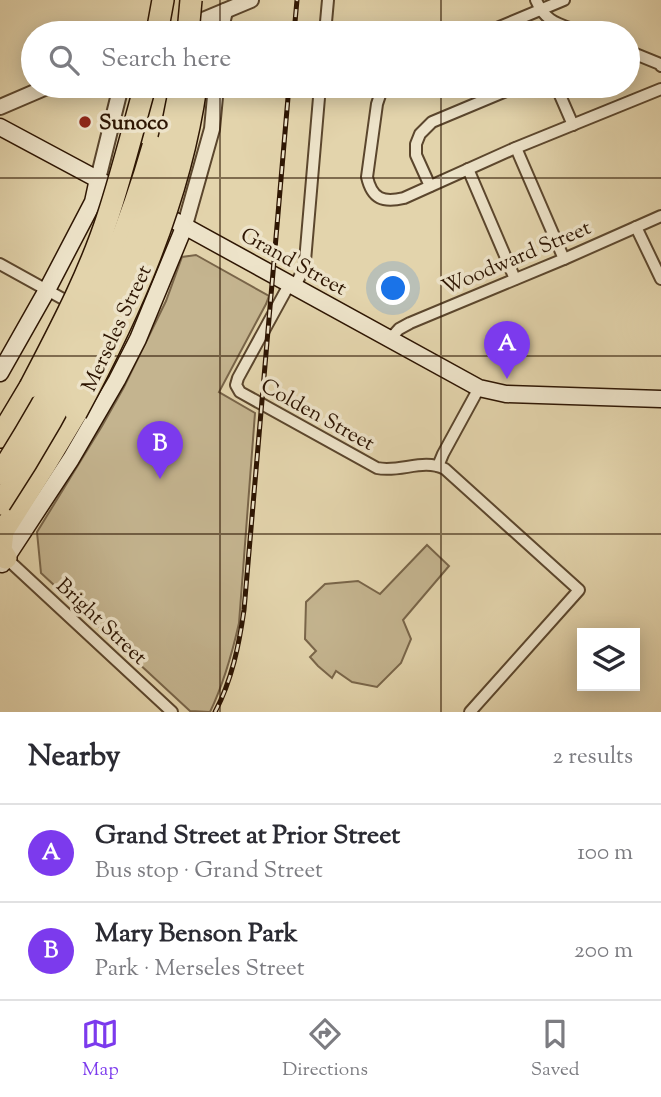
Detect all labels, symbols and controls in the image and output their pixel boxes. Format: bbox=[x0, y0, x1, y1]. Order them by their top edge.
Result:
search box bbox=[21, 21, 640, 98]
icon: search bbox=[45, 41, 83, 79]
text: Search here bbox=[101, 41, 231, 78]
place label: Sunoco bbox=[99, 109, 169, 139]
marker: Sunoco bbox=[77, 114, 93, 130]
street label: Woodward Street bbox=[438, 214, 596, 304]
street label: Grand Street bbox=[234, 221, 352, 304]
street label: Merseles Street bbox=[75, 260, 160, 397]
your location bbox=[376, 271, 410, 305]
pin: A bbox=[484, 321, 530, 379]
street label: Colden Street bbox=[255, 372, 379, 459]
pin: B bbox=[137, 421, 183, 479]
street label: Bright Street bbox=[48, 572, 153, 673]
map controls bbox=[577, 628, 640, 691]
button: layers bbox=[577, 628, 640, 691]
text: Nearby bbox=[28, 736, 120, 779]
text: 2 results bbox=[553, 741, 633, 774]
text: Grand Street at Prior Street bbox=[95, 818, 400, 855]
text: A bbox=[42, 837, 60, 870]
text: 100 m bbox=[577, 837, 633, 870]
text: Bus stop · Grand Street bbox=[95, 855, 323, 888]
text: Mary Benson Park bbox=[95, 916, 298, 953]
text: B bbox=[44, 935, 58, 968]
text: 200 m bbox=[574, 935, 633, 968]
text: Park · Merseles Street bbox=[95, 953, 305, 986]
tab: Map bbox=[81, 1015, 119, 1084]
tab: Directions bbox=[282, 1015, 368, 1084]
tab: Saved bbox=[531, 1015, 580, 1084]

